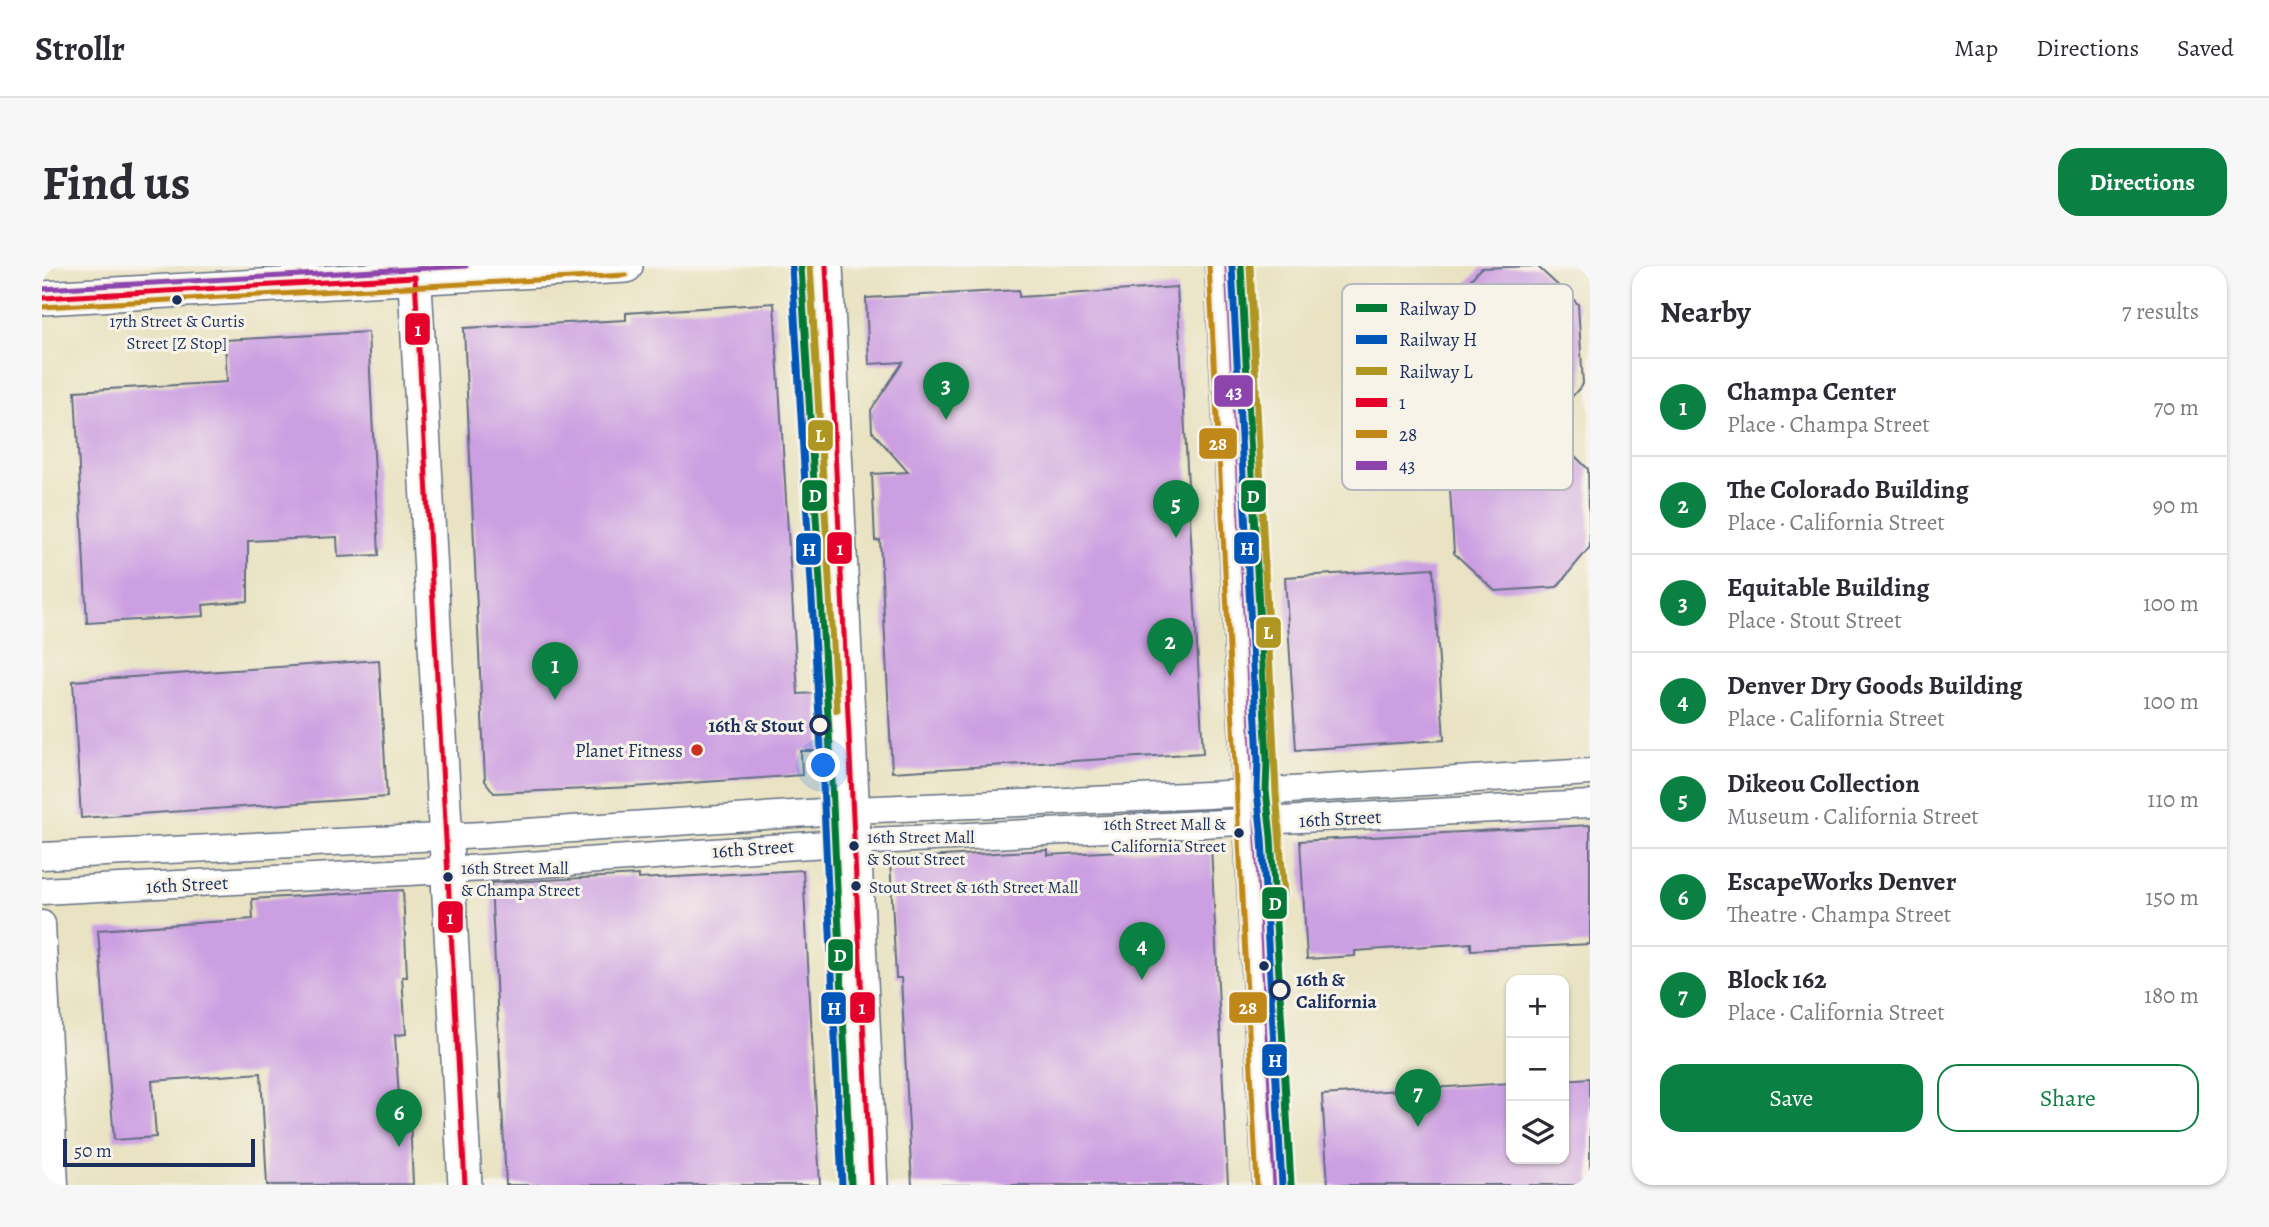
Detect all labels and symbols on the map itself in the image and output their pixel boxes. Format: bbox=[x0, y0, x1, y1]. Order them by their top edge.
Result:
legend bbox=[1342, 284, 1573, 490]
marker: 17th Street & Curtis Street [Z Stop] bbox=[170, 293, 184, 307]
text: Railway D bbox=[1399, 296, 1476, 322]
place label: 17th Street & Curtis Street [Z Stop] bbox=[109, 310, 245, 355]
line badge: 1 bbox=[404, 312, 431, 346]
text: 1 bbox=[415, 317, 422, 343]
text: Railway H bbox=[1399, 327, 1477, 353]
text: Railway L bbox=[1399, 359, 1473, 385]
pin: 3 bbox=[923, 362, 969, 420]
line badge: 43 bbox=[1213, 374, 1254, 408]
text: 43 bbox=[1225, 379, 1243, 405]
text: 1 bbox=[1399, 390, 1406, 416]
line badge: L bbox=[807, 419, 834, 452]
text: 28 bbox=[1399, 422, 1417, 448]
text: L bbox=[815, 423, 826, 449]
line badge: 28 bbox=[1198, 427, 1238, 460]
text: 28 bbox=[1209, 431, 1227, 457]
text: 43 bbox=[1399, 453, 1416, 479]
line badge: D bbox=[801, 479, 828, 512]
line badge: D bbox=[1240, 479, 1267, 513]
pin: 5 bbox=[1153, 480, 1199, 538]
text: D bbox=[808, 483, 822, 509]
text: D bbox=[1246, 484, 1260, 510]
line badge: 1 bbox=[826, 531, 853, 565]
line badge: H bbox=[1233, 531, 1260, 565]
line badge: H bbox=[795, 532, 822, 566]
text: 1 bbox=[837, 536, 844, 562]
text: H bbox=[1240, 536, 1254, 562]
text: H bbox=[802, 537, 816, 563]
line badge: L bbox=[1255, 616, 1282, 649]
pin: 2 bbox=[1147, 618, 1193, 676]
text: L bbox=[1263, 620, 1274, 646]
pin: 1 bbox=[532, 642, 578, 700]
place label: 16th & Stout bbox=[708, 713, 805, 739]
marker: 16th & Stout bbox=[810, 715, 830, 735]
place label: Planet Fitness bbox=[575, 738, 683, 764]
marker: Planet Fitness bbox=[689, 742, 705, 758]
your location bbox=[806, 748, 840, 782]
street label: 16th Street bbox=[1298, 804, 1382, 834]
place label: 16th Street Mall & California Street bbox=[1103, 813, 1226, 858]
place label: 16th Street Mall & Stout Street bbox=[867, 826, 974, 871]
marker: 16th Street Mall & California Street bbox=[1232, 826, 1246, 840]
street label: 16th Street bbox=[711, 833, 795, 865]
marker: 16th Street Mall & Stout Street bbox=[847, 839, 861, 853]
place label: 16th Street Mall & Champa Street bbox=[461, 857, 581, 902]
street label: 16th Street bbox=[145, 870, 229, 900]
marker: 16th Street Mall & Champa Street bbox=[441, 870, 455, 884]
place label: Stout Street & 16th Street Mall bbox=[869, 876, 1078, 899]
marker: Stout Street & 16th Street Mall bbox=[849, 879, 863, 893]
line badge: D bbox=[1261, 886, 1288, 920]
text: D bbox=[1268, 891, 1282, 917]
line badge: 1 bbox=[437, 900, 464, 934]
text: 1 bbox=[447, 905, 454, 931]
pin: 4 bbox=[1119, 922, 1165, 980]
line badge: D bbox=[827, 938, 854, 972]
text: D bbox=[833, 943, 847, 969]
unlabelled marker bbox=[1257, 959, 1271, 973]
place label: 16th & California bbox=[1296, 967, 1378, 1015]
marker: 16th & California bbox=[1270, 980, 1290, 1000]
line badge: H bbox=[820, 991, 847, 1025]
line badge: 1 bbox=[849, 991, 876, 1024]
line badge: 28 bbox=[1228, 991, 1268, 1024]
text: 1 bbox=[859, 995, 866, 1021]
text: 28 bbox=[1239, 995, 1257, 1021]
text: H bbox=[827, 996, 841, 1022]
line badge: H bbox=[1261, 1043, 1288, 1077]
text: H bbox=[1268, 1048, 1282, 1074]
pin: 7 bbox=[1395, 1069, 1441, 1127]
pin: 6 bbox=[376, 1089, 422, 1147]
scale bar bbox=[63, 1136, 256, 1168]

